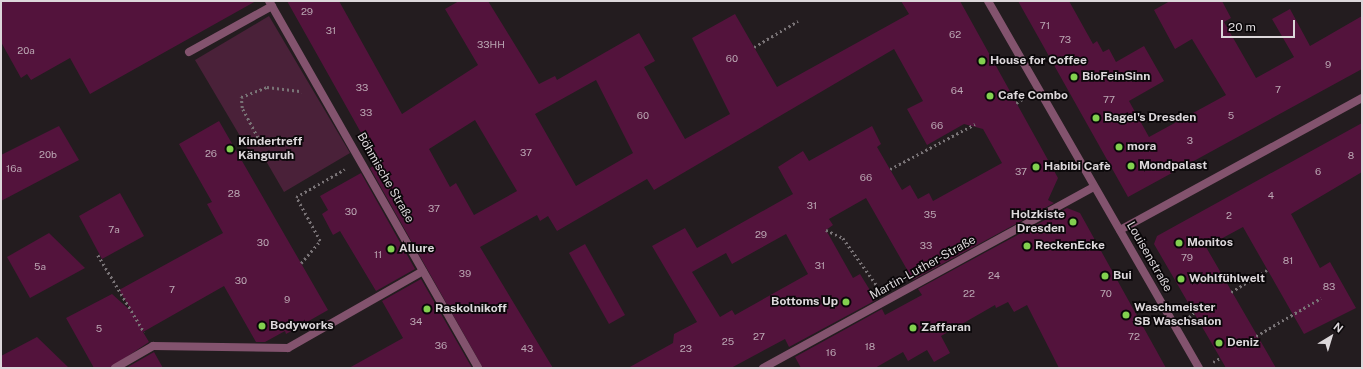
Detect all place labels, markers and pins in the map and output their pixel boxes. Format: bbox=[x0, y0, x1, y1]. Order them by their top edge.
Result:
place label: House for Coffee bbox=[990, 54, 1087, 68]
marker: House for Coffee bbox=[977, 56, 987, 66]
place label: BioFeinSinn bbox=[1082, 70, 1150, 84]
marker: BioFeinSinn bbox=[1069, 72, 1079, 82]
place label: Cafe Combo bbox=[998, 89, 1068, 103]
marker: Cafe Combo bbox=[985, 91, 995, 101]
place label: Bagel's Dresden bbox=[1104, 111, 1196, 125]
marker: Bagel's Dresden bbox=[1091, 113, 1101, 123]
place label: Kindertreff Känguruh bbox=[238, 135, 302, 163]
place label: mora bbox=[1127, 140, 1156, 154]
marker: mora bbox=[1114, 142, 1124, 152]
marker: Kindertreff Känguruh bbox=[225, 144, 235, 154]
place label: Mondpalast bbox=[1139, 159, 1207, 173]
place label: Habibi Cafè bbox=[1044, 160, 1111, 174]
marker: Mondpalast bbox=[1126, 161, 1136, 171]
marker: Habibi Cafè bbox=[1031, 162, 1041, 172]
place label: Holzkiste Dresden bbox=[1011, 208, 1065, 236]
marker: Holzkiste Dresden bbox=[1068, 217, 1078, 227]
place label: Monitos bbox=[1187, 236, 1233, 250]
marker: Monitos bbox=[1174, 238, 1184, 248]
place label: ReckenEcke bbox=[1035, 239, 1105, 253]
marker: ReckenEcke bbox=[1022, 241, 1032, 251]
place label: Allure bbox=[399, 242, 434, 256]
marker: Allure bbox=[386, 244, 396, 254]
place label: Bui bbox=[1113, 269, 1132, 283]
marker: Bui bbox=[1100, 271, 1110, 281]
place label: Wohlfühlwelt bbox=[1189, 272, 1265, 286]
marker: Wohlfühlwelt bbox=[1176, 274, 1186, 284]
place label: Bottoms Up bbox=[771, 295, 838, 309]
marker: Bottoms Up bbox=[841, 297, 851, 307]
place label: Waschmeister SB Waschsalon bbox=[1134, 301, 1222, 329]
place label: Raskolnikoff bbox=[435, 302, 507, 316]
marker: Raskolnikoff bbox=[422, 304, 432, 314]
marker: Waschmeister SB Waschsalon bbox=[1121, 310, 1131, 320]
place label: Bodyworks bbox=[270, 319, 334, 333]
marker: Bodyworks bbox=[257, 321, 267, 331]
place label: Zaffaran bbox=[921, 321, 971, 335]
marker: Zaffaran bbox=[908, 323, 918, 333]
place label: Deniz bbox=[1227, 336, 1259, 350]
marker: Deniz bbox=[1214, 338, 1224, 348]

